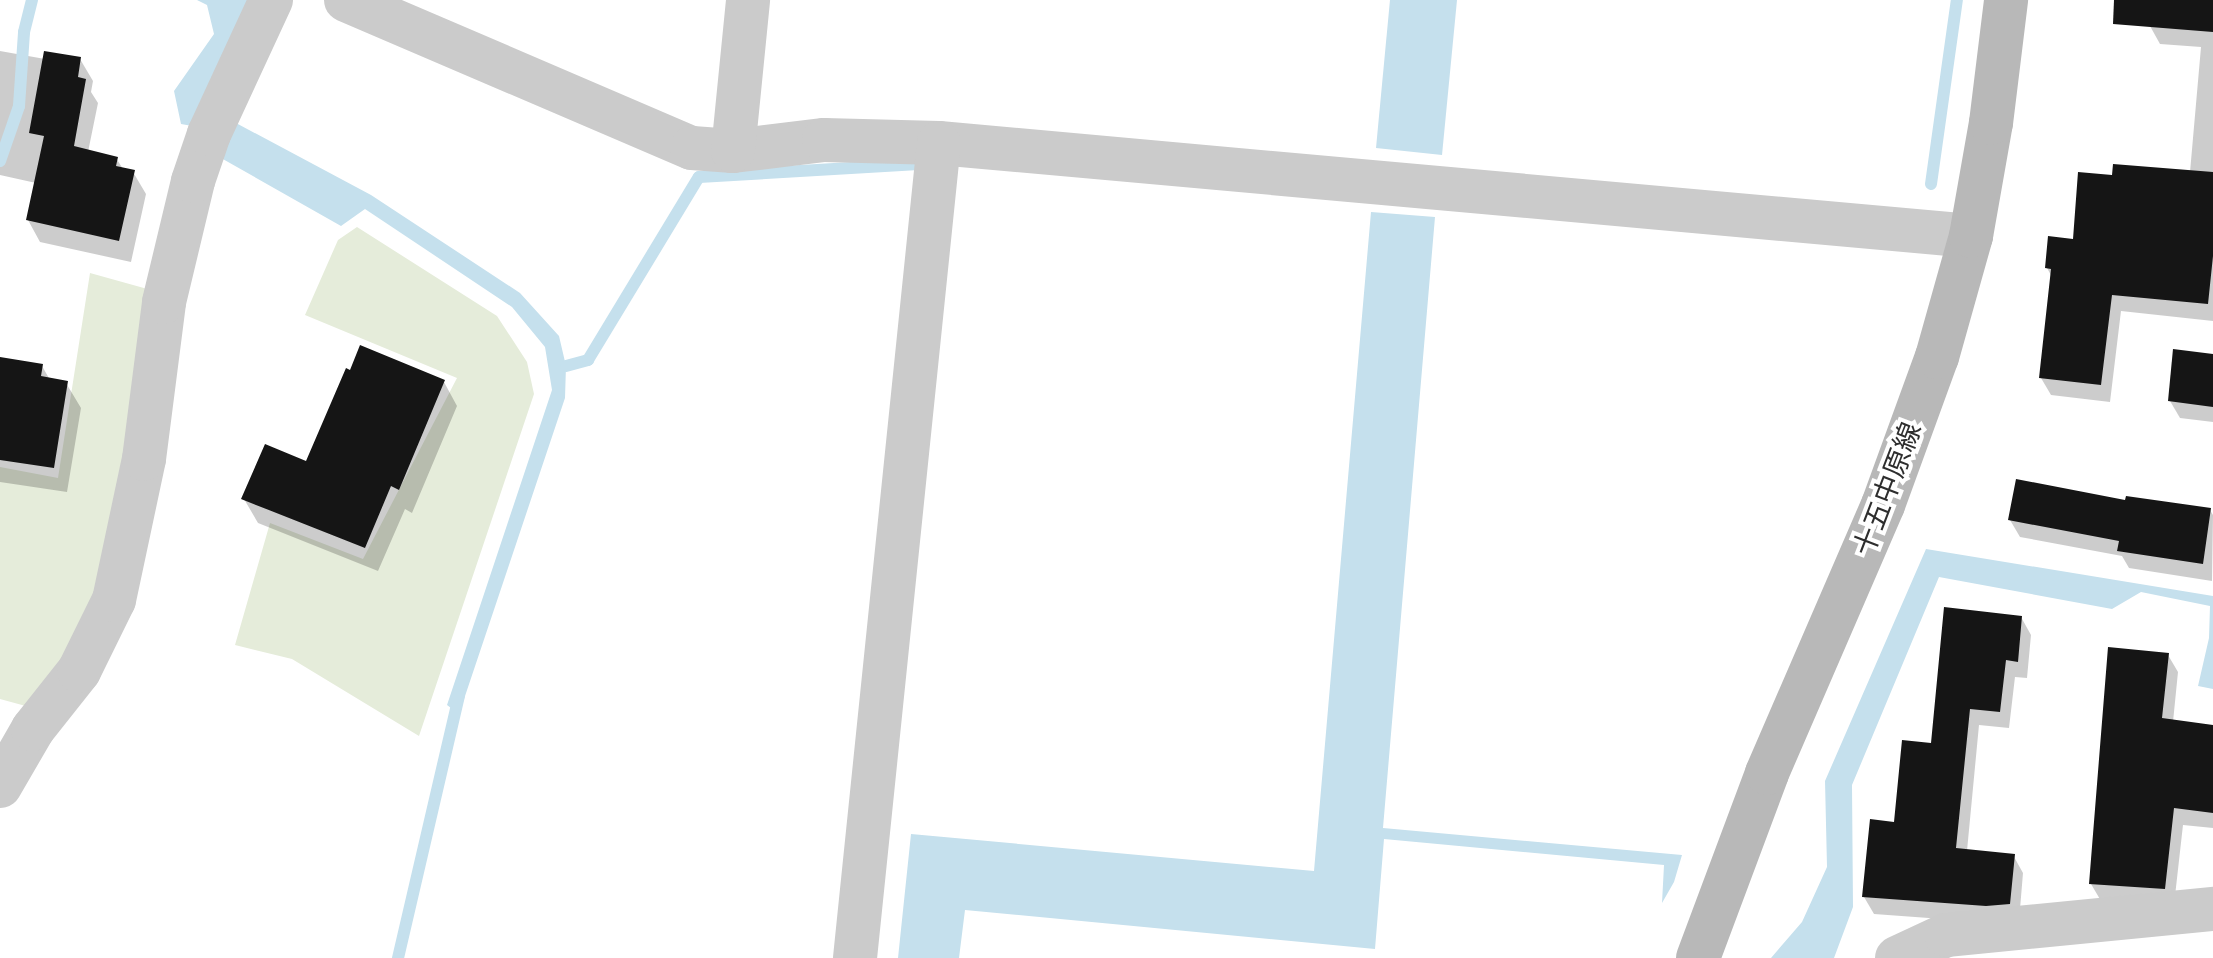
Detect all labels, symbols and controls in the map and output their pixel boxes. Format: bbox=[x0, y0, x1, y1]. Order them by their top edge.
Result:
street label: 十五中原線 bbox=[1846, 418, 1928, 560]

